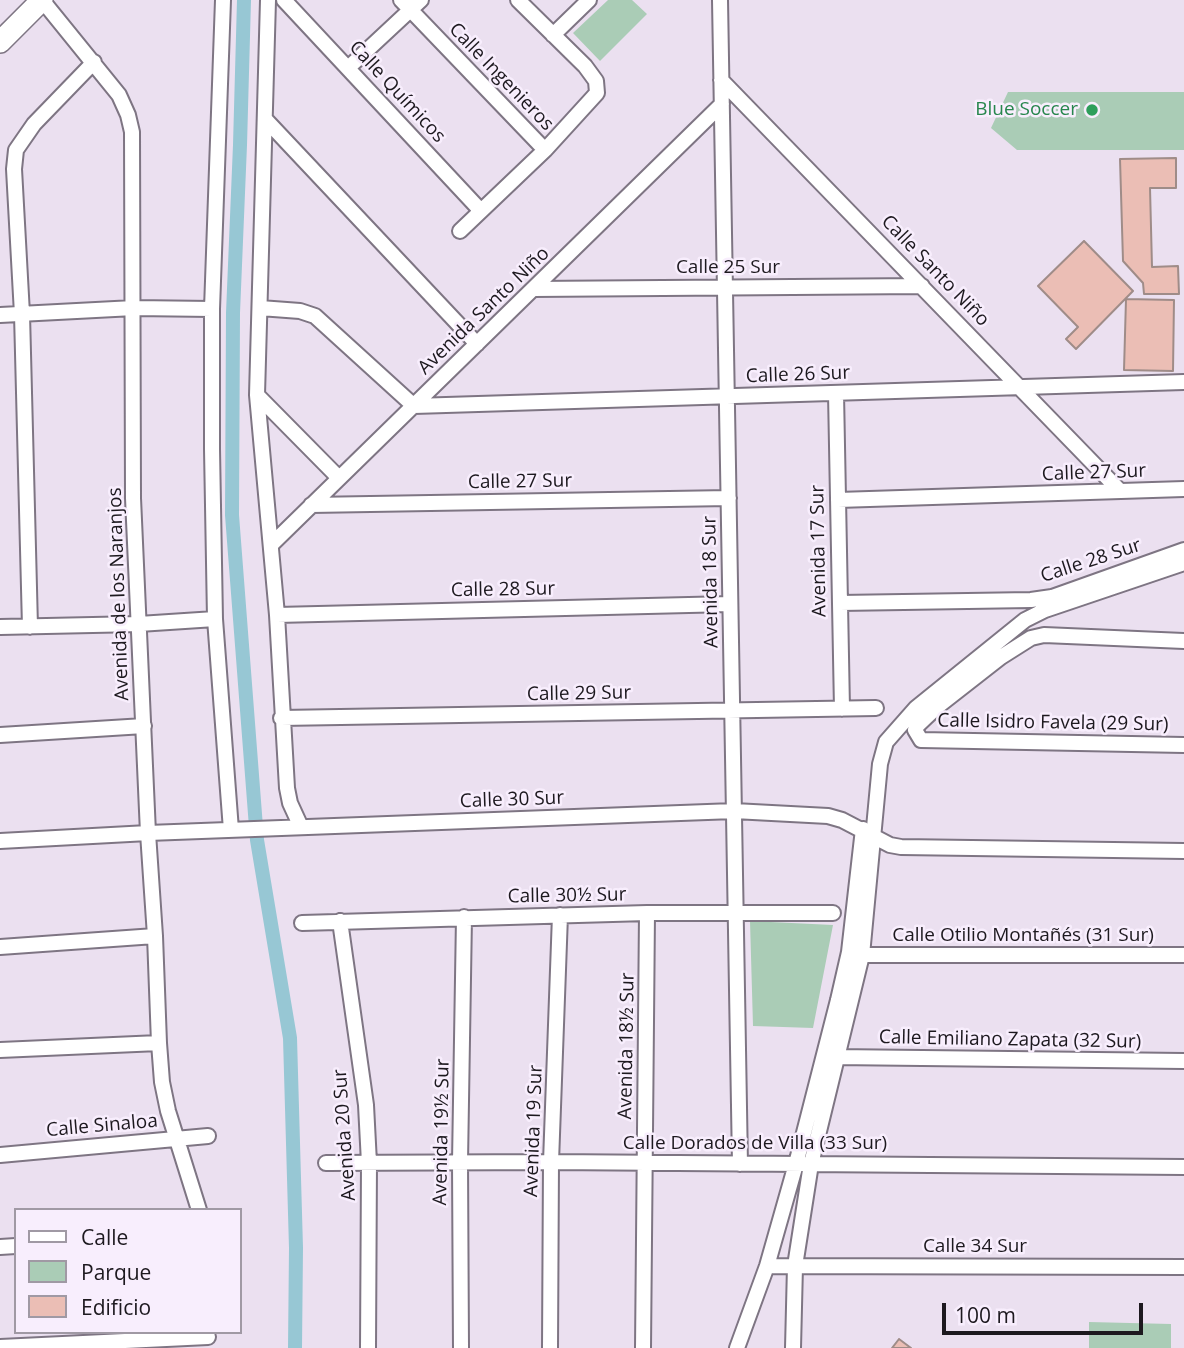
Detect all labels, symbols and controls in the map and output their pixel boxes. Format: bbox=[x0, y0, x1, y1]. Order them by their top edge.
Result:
street label: Calle Ingenieros bbox=[444, 18, 558, 136]
street label: Calle Químicos bbox=[344, 36, 450, 148]
place label: Blue Soccer bbox=[975, 99, 1078, 121]
marker: Blue Soccer bbox=[1084, 102, 1100, 118]
street label: Calle Santo Niño bbox=[876, 211, 994, 331]
street label: Avenida Santo Niño bbox=[414, 242, 554, 380]
street label: Calle 25 Sur bbox=[676, 257, 780, 279]
street label: Calle 26 Sur bbox=[746, 362, 850, 388]
street label: Calle 27 Sur bbox=[1042, 460, 1146, 486]
street label: Calle 27 Sur bbox=[468, 470, 572, 494]
street label: Avenida 17 Sur bbox=[806, 485, 832, 617]
street label: Avenida de los Naranjos bbox=[104, 487, 134, 701]
street label: Avenida 18 Sur bbox=[698, 516, 724, 648]
street label: Calle 28 Sur bbox=[1038, 534, 1144, 588]
street label: Calle 28 Sur bbox=[451, 578, 555, 602]
street label: Calle 29 Sur bbox=[527, 682, 631, 706]
street label: Calle Isidro Favela (29 Sur) bbox=[937, 710, 1169, 736]
street label: Calle 30 Sur bbox=[460, 787, 564, 813]
street label: Calle 30½ Sur bbox=[507, 884, 627, 908]
street label: Calle Otilio Montañés (31 Sur) bbox=[892, 925, 1154, 947]
street label: Avenida 18½ Sur bbox=[614, 972, 640, 1120]
street label: Calle Emiliano Zapata (32 Sur) bbox=[879, 1026, 1141, 1054]
street label: Avenida 19½ Sur bbox=[429, 1058, 455, 1206]
street label: Avenida 19 Sur bbox=[520, 1065, 548, 1197]
street label: Avenida 20 Sur bbox=[329, 1068, 361, 1202]
street label: Calle Sinaloa bbox=[45, 1110, 159, 1142]
street label: Calle Dorados de Villa (33 Sur) bbox=[623, 1133, 887, 1155]
legend bbox=[14, 1208, 242, 1334]
text: Calle bbox=[81, 1223, 128, 1251]
street label: Calle 34 Sur bbox=[923, 1236, 1027, 1258]
text: Parque bbox=[81, 1258, 151, 1286]
scale bar bbox=[946, 1288, 1147, 1332]
text: Edificio bbox=[81, 1293, 151, 1321]
text: 100 m bbox=[955, 1301, 1016, 1329]

